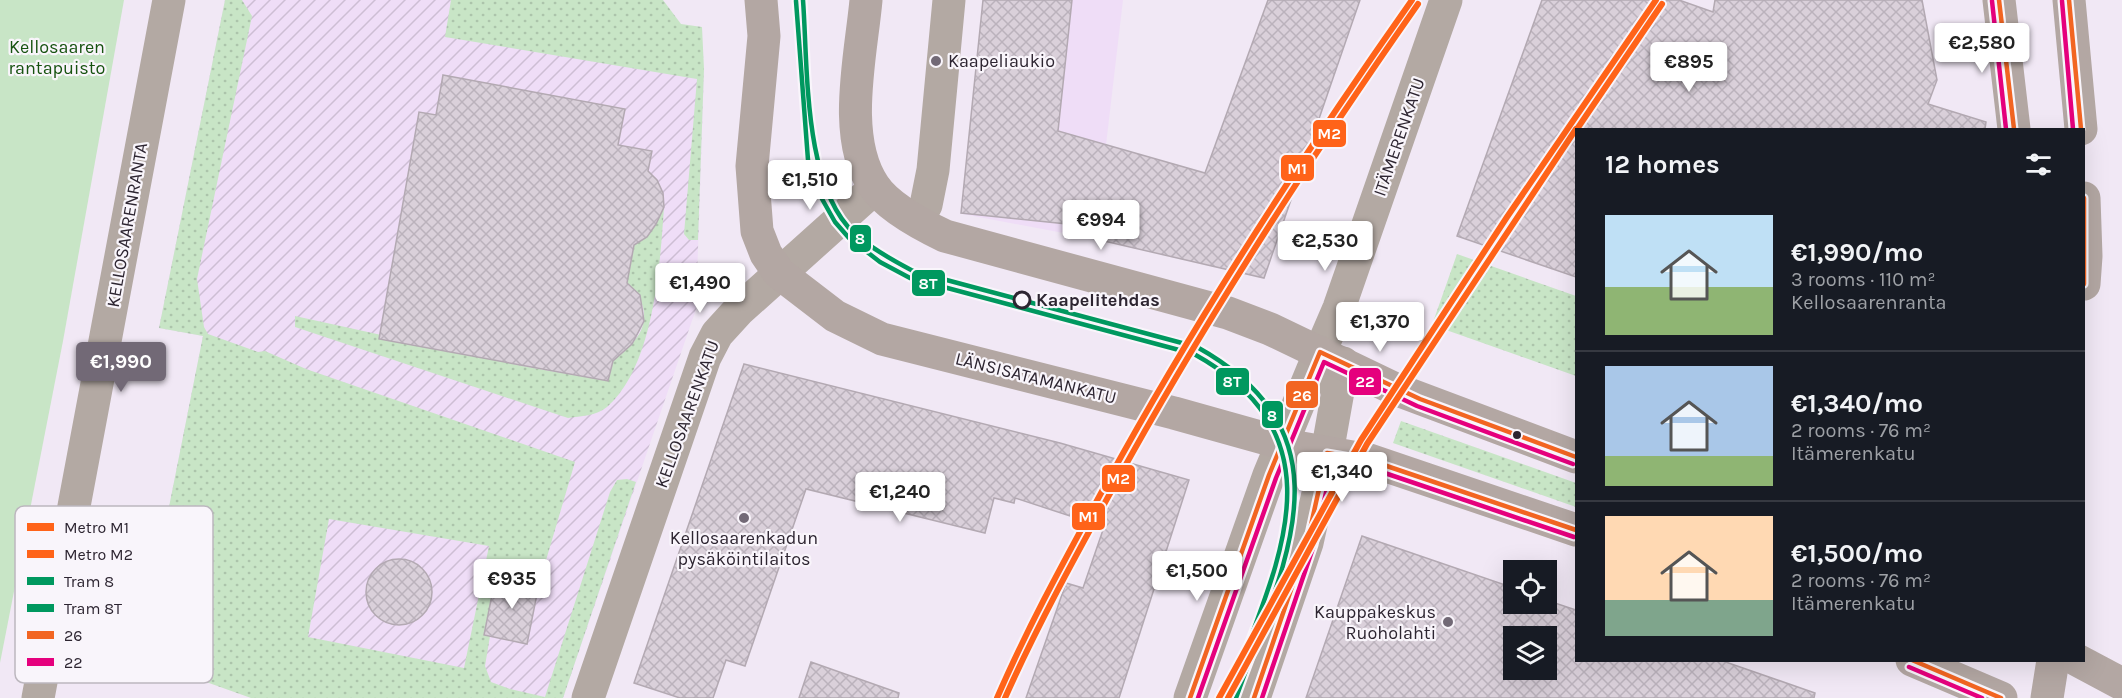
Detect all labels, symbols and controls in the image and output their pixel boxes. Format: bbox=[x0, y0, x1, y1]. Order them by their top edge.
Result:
pin: €2,580 bbox=[1933, 23, 2031, 74]
text: €2,580 bbox=[1948, 31, 2016, 54]
park label: Kellosaaren rantapuisto bbox=[9, 36, 105, 79]
pin: €895 bbox=[1653, 42, 1725, 93]
place label: Kaapeliaukio bbox=[948, 50, 1055, 72]
text: €895 bbox=[1664, 50, 1714, 73]
marker: Kaapeliaukio bbox=[929, 54, 943, 68]
street label: ITÄMERENKATU bbox=[1368, 75, 1430, 199]
line badge: M2 bbox=[1312, 119, 1347, 148]
text: M2 bbox=[1317, 124, 1341, 143]
street label: KELLOSAARENRANTA bbox=[102, 141, 152, 309]
icon: filters bbox=[2022, 148, 2055, 181]
text: 12 homes bbox=[1605, 149, 1720, 180]
line badge: M1 bbox=[1280, 154, 1315, 182]
text: M1 bbox=[1287, 159, 1307, 178]
pin: €1,510 bbox=[761, 160, 859, 211]
text: €1,510 bbox=[782, 168, 838, 191]
pin: €994 bbox=[1065, 200, 1137, 251]
text: €994 bbox=[1077, 208, 1125, 231]
pin: €2,530 bbox=[1276, 221, 1374, 272]
line badge: 8 bbox=[849, 224, 872, 253]
text: 8 bbox=[855, 229, 865, 248]
text: €2,530 bbox=[1292, 229, 1358, 252]
text: €1,990/mo bbox=[1791, 237, 1923, 268]
icon: home bbox=[1653, 239, 1725, 311]
pin: €1,490 bbox=[651, 263, 749, 314]
text: 3 rooms · 110 m² bbox=[1791, 268, 1936, 291]
line badge: 8T bbox=[911, 269, 946, 297]
text: €1,490 bbox=[669, 271, 731, 294]
text: 8T bbox=[919, 274, 938, 293]
place label: Kaapelitehdas bbox=[1036, 289, 1160, 311]
marker: Kaapelitehdas bbox=[1013, 291, 1031, 309]
text: Kellosaarenranta bbox=[1791, 291, 1947, 314]
pin: €1,370 bbox=[1331, 302, 1429, 353]
text: €1,370 bbox=[1350, 310, 1410, 333]
street label: KELLOSAARENKATU bbox=[650, 337, 724, 491]
pin: €1,990 bbox=[72, 342, 170, 393]
street label: LÄNSISATAMANKATU bbox=[953, 347, 1119, 409]
text: €1,990 bbox=[90, 350, 152, 373]
line badge: 8T bbox=[1215, 367, 1250, 396]
line badge: 22 bbox=[1348, 367, 1382, 396]
text: 8T bbox=[1223, 372, 1242, 391]
text: 22 bbox=[1355, 372, 1375, 391]
line badge: 26 bbox=[1285, 380, 1319, 409]
text: 26 bbox=[1292, 386, 1312, 405]
text: €1,340/mo bbox=[1791, 388, 1923, 419]
icon: home bbox=[1653, 390, 1725, 462]
line badge: 8 bbox=[1261, 400, 1284, 429]
text: 8 bbox=[1267, 406, 1277, 425]
text: 2 rooms · 76 m² bbox=[1791, 419, 1931, 442]
unlabelled marker bbox=[1511, 429, 1523, 441]
text: Itämerenkatu bbox=[1791, 442, 1916, 465]
pin: €1,340 bbox=[1293, 452, 1391, 503]
text: €1,340 bbox=[1311, 460, 1373, 483]
line badge: M2 bbox=[1101, 464, 1136, 493]
text: M2 bbox=[1106, 469, 1130, 488]
pin: €1,240 bbox=[851, 472, 949, 523]
text: €1,240 bbox=[869, 480, 931, 503]
line badge: M1 bbox=[1071, 502, 1106, 531]
legend bbox=[15, 506, 213, 683]
text: M1 bbox=[1078, 507, 1098, 526]
marker: Kellosaarenkadun pysäköintilaitos bbox=[737, 511, 751, 525]
text: Metro M1 bbox=[64, 518, 129, 537]
place label: Kellosaarenkadun pysäköintilaitos bbox=[670, 527, 818, 570]
text: €1,500/mo bbox=[1791, 538, 1923, 569]
icon: home bbox=[1653, 540, 1725, 612]
text: Metro M2 bbox=[64, 545, 133, 564]
pin: €1,500 bbox=[1148, 551, 1246, 602]
pin: €935 bbox=[476, 559, 548, 610]
text: €1,500 bbox=[1166, 559, 1228, 582]
map controls bbox=[1503, 560, 1557, 680]
button: locate bbox=[1503, 560, 1557, 614]
text: €935 bbox=[488, 567, 536, 590]
text: 2 rooms · 76 m² bbox=[1791, 569, 1931, 592]
text: Tram 8 bbox=[64, 572, 114, 591]
text: Itämerenkatu bbox=[1791, 592, 1916, 615]
text: Tram 8T bbox=[64, 599, 122, 618]
place label: Kauppakeskus Ruoholahti bbox=[1314, 601, 1436, 644]
marker: Kauppakeskus Ruoholahti bbox=[1441, 615, 1455, 629]
text: 26 bbox=[64, 626, 82, 645]
button: layers bbox=[1503, 626, 1557, 680]
text: 22 bbox=[64, 653, 83, 672]

